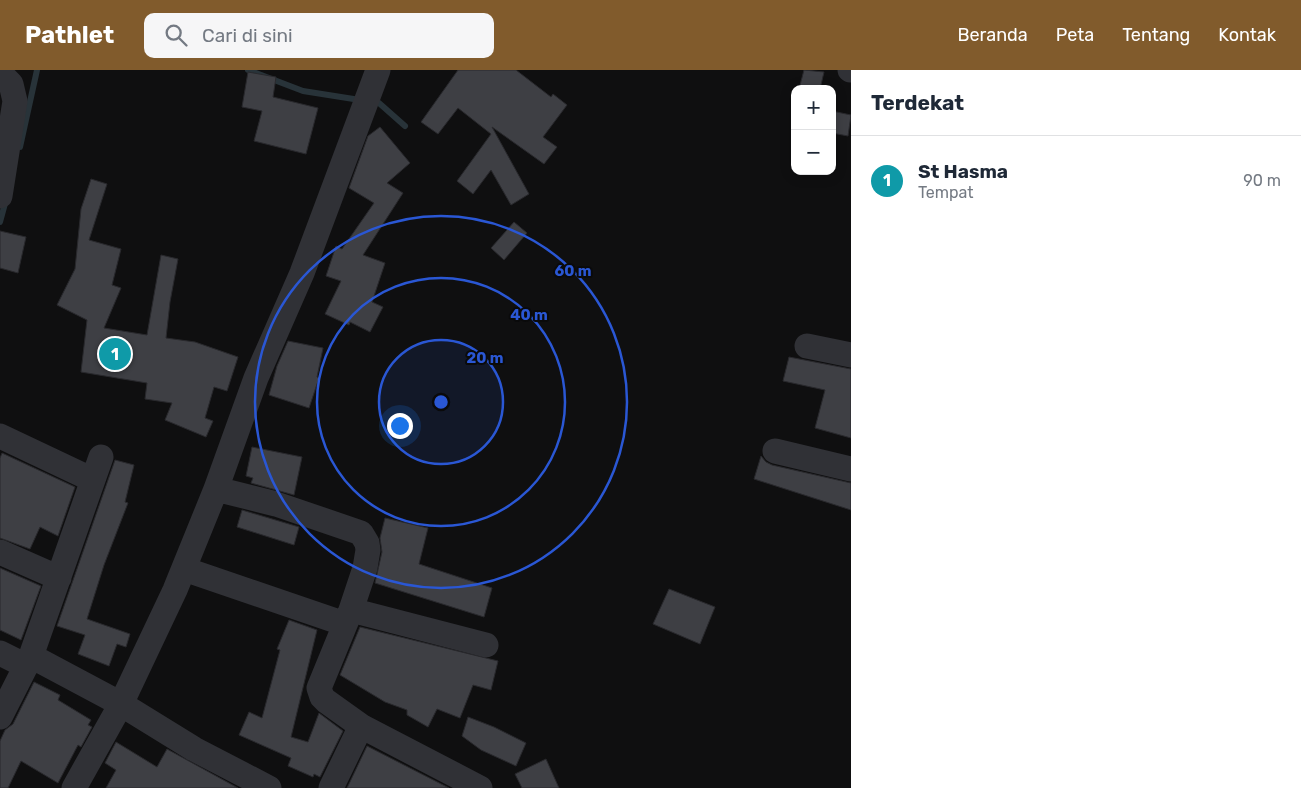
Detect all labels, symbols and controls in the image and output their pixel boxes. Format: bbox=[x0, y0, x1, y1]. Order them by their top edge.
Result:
search box bbox=[144, 13, 494, 58]
text: Pathlet bbox=[25, 21, 114, 49]
icon: search bbox=[162, 21, 190, 49]
text: Cari di sini bbox=[202, 24, 293, 47]
text: Beranda bbox=[957, 24, 1028, 46]
text: Peta bbox=[1056, 24, 1094, 46]
text: Tentang bbox=[1122, 24, 1190, 46]
text: Kontak bbox=[1218, 24, 1276, 46]
map controls bbox=[791, 85, 836, 175]
button: + bbox=[791, 85, 836, 130]
text: Terdekat bbox=[871, 90, 964, 115]
button: − bbox=[791, 130, 836, 175]
text: St Hasma bbox=[918, 160, 1008, 183]
text: 1 bbox=[883, 171, 891, 190]
text: 90 m bbox=[1243, 171, 1281, 190]
text: Tempat bbox=[918, 183, 973, 202]
text: 60 m bbox=[555, 262, 591, 280]
text: 40 m bbox=[510, 306, 548, 324]
pin: 1 bbox=[99, 335, 131, 373]
text: 20 m bbox=[467, 349, 503, 367]
centre of rings bbox=[432, 393, 450, 411]
your location bbox=[387, 413, 413, 439]

